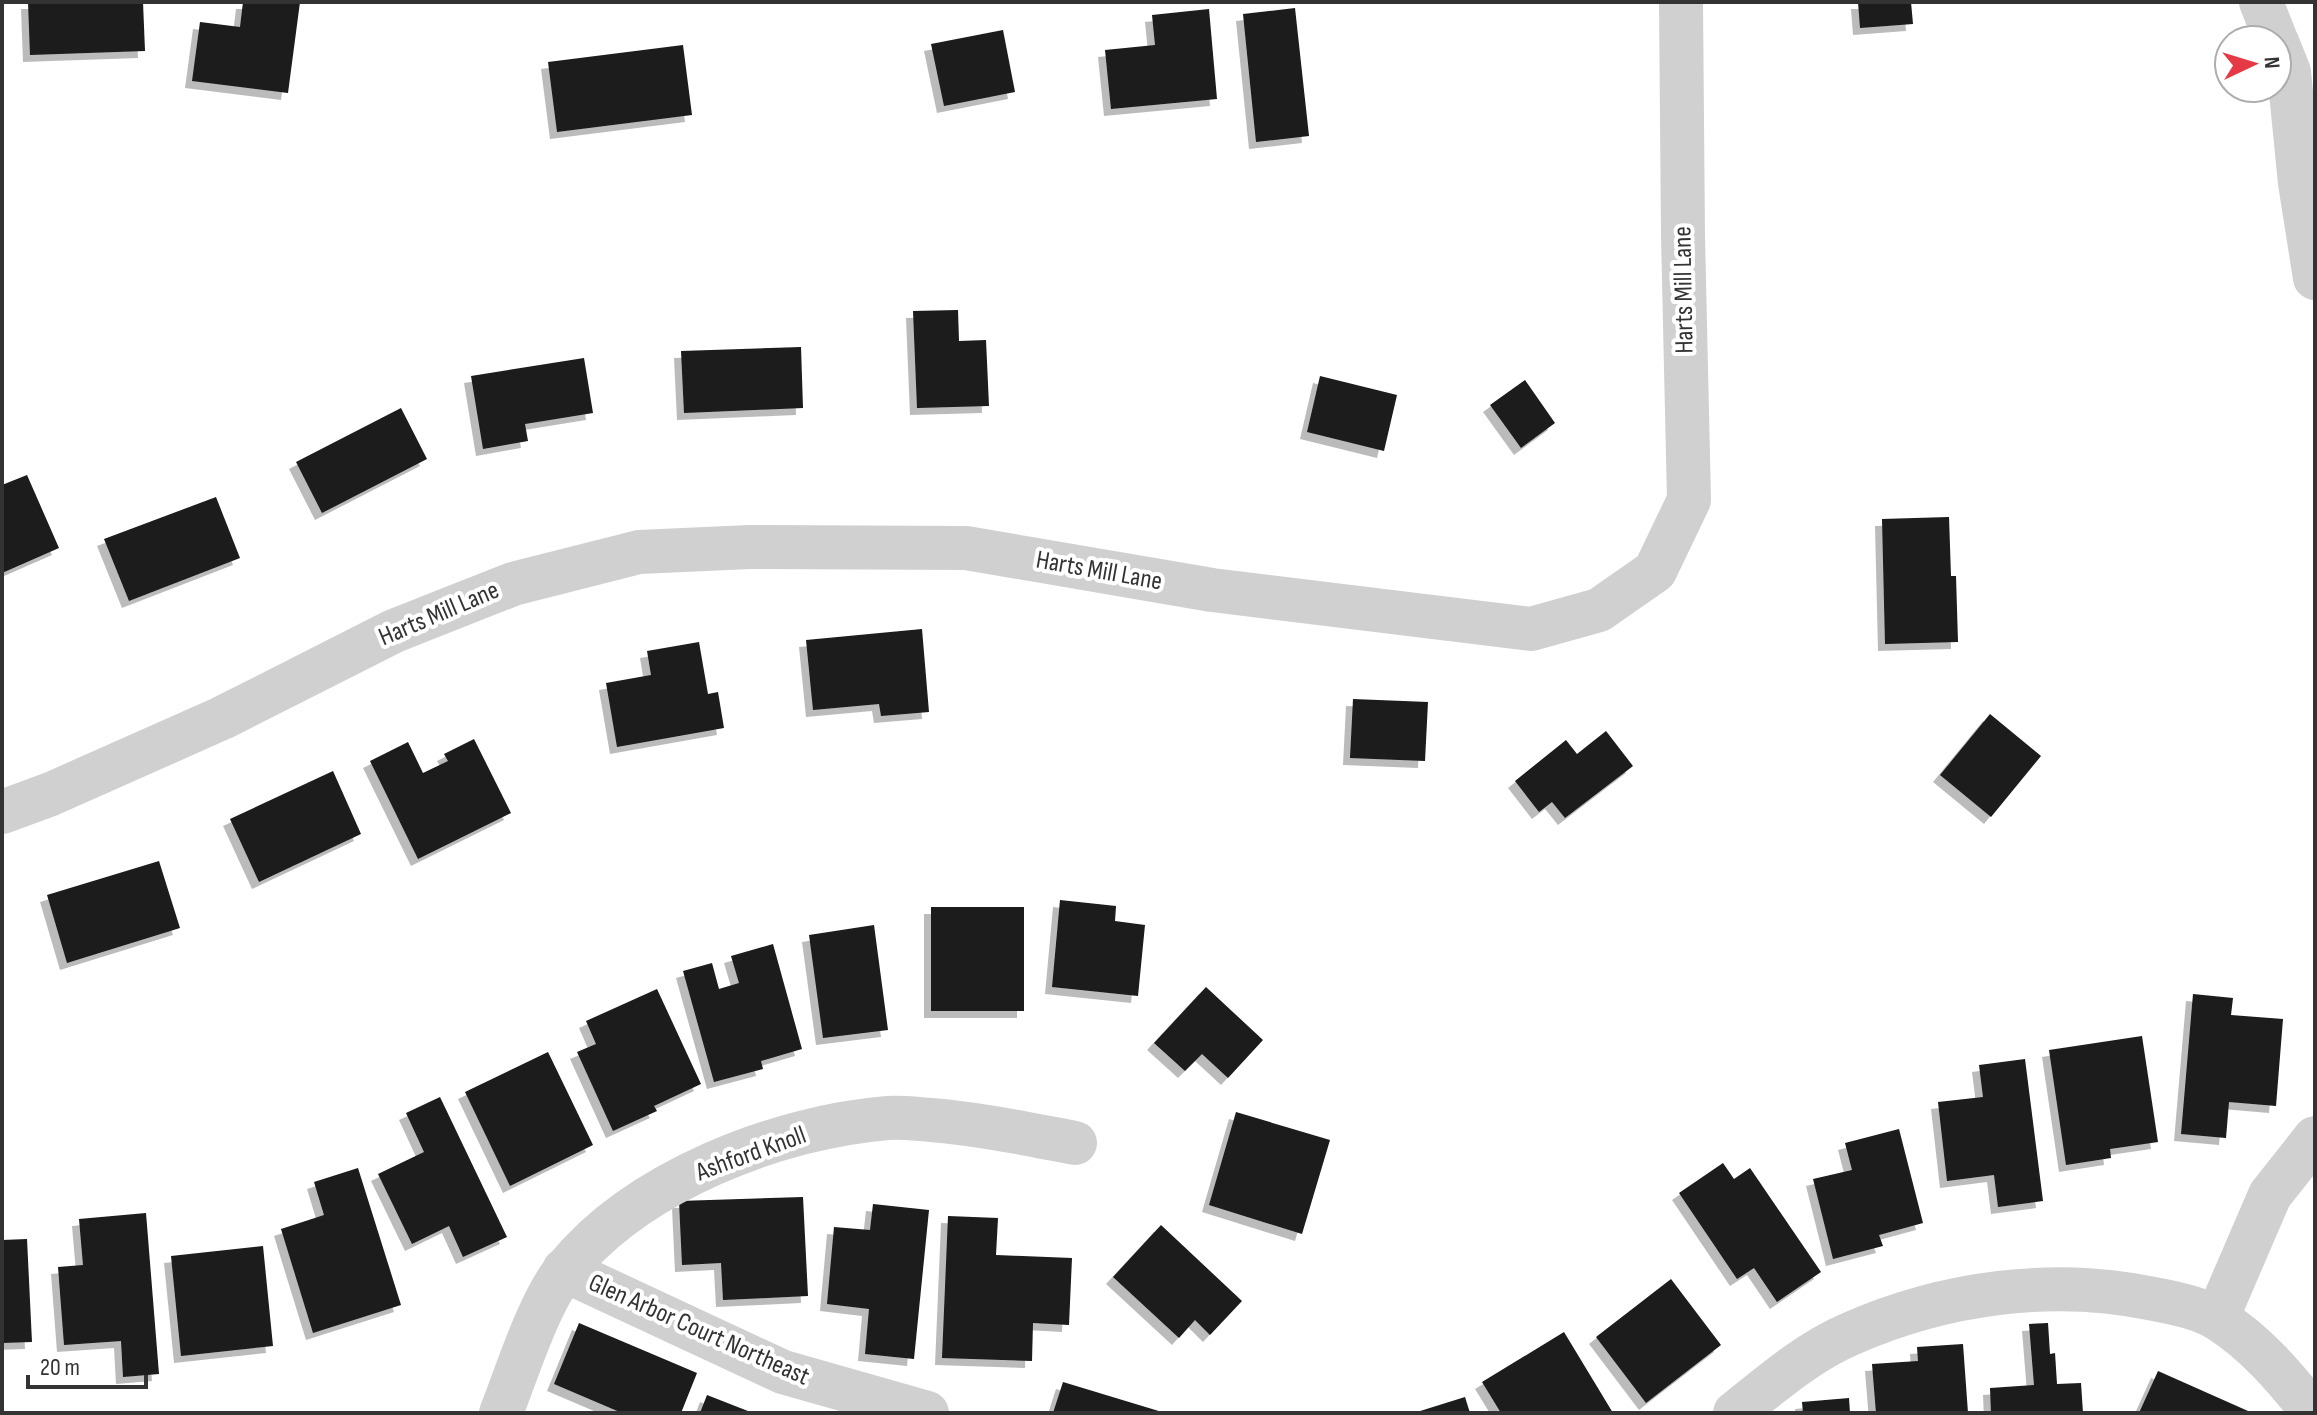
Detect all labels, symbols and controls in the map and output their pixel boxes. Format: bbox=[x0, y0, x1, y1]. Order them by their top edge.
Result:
north arrow bbox=[2213, 24, 2293, 104]
text: N bbox=[2258, 56, 2285, 70]
street label: Harts Mill Lane bbox=[1667, 226, 1701, 354]
street label: Harts Mill Lane bbox=[1034, 545, 1164, 597]
street label: Harts Mill Lane bbox=[374, 575, 504, 653]
street label: Ashford Knoll bbox=[691, 1120, 810, 1189]
street label: Glen Arbor Court Northeast bbox=[584, 1267, 814, 1393]
scale bar bbox=[28, 1339, 146, 1389]
text: 20 m bbox=[40, 1353, 80, 1382]

